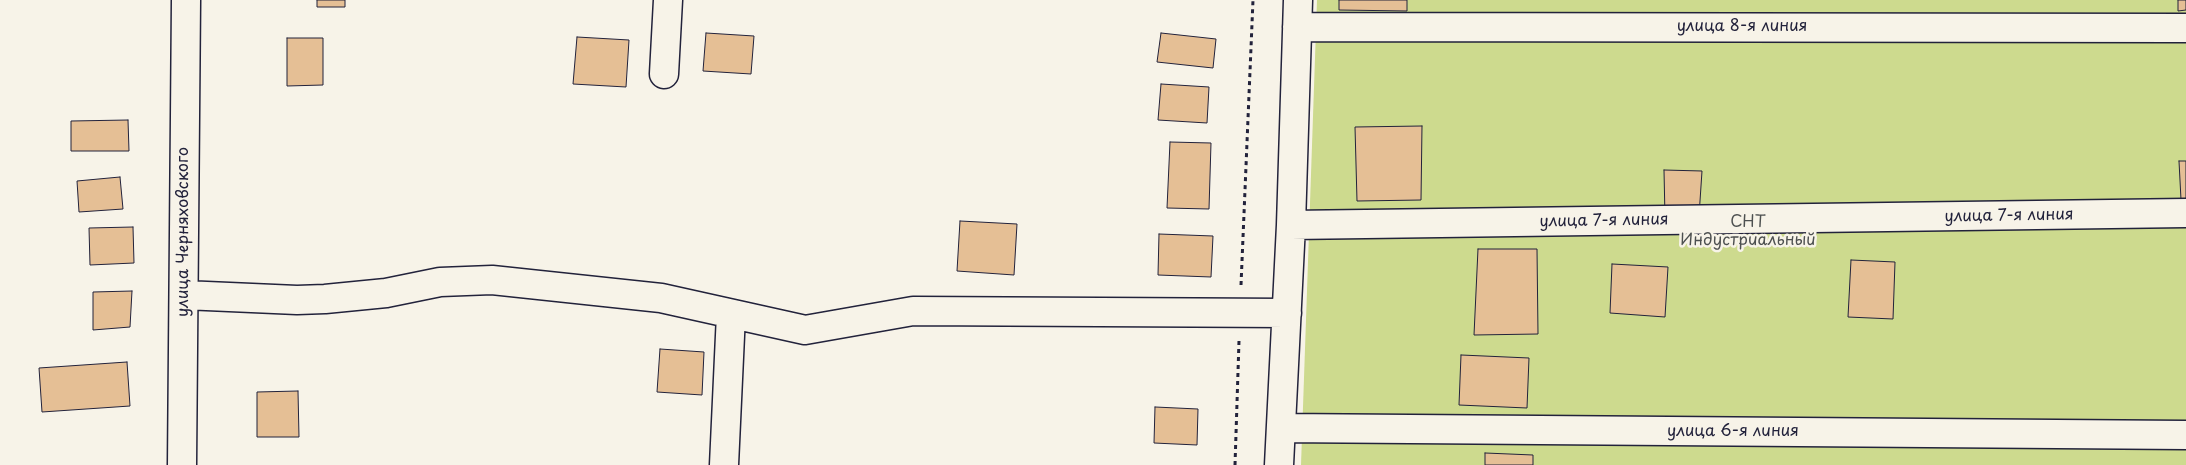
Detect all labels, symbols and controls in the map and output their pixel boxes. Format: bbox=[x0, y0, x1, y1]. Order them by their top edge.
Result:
street label: улица 8-я линия bbox=[1677, 17, 1807, 37]
street label: улица Черняховского bbox=[174, 147, 194, 317]
street label: улица 7-я линия bbox=[1944, 205, 2074, 227]
street label: улица 7-я линия bbox=[1539, 210, 1669, 232]
park label: СНТ Индустриальный bbox=[1680, 213, 1816, 251]
street label: улица 6-я линия bbox=[1667, 422, 1799, 442]

